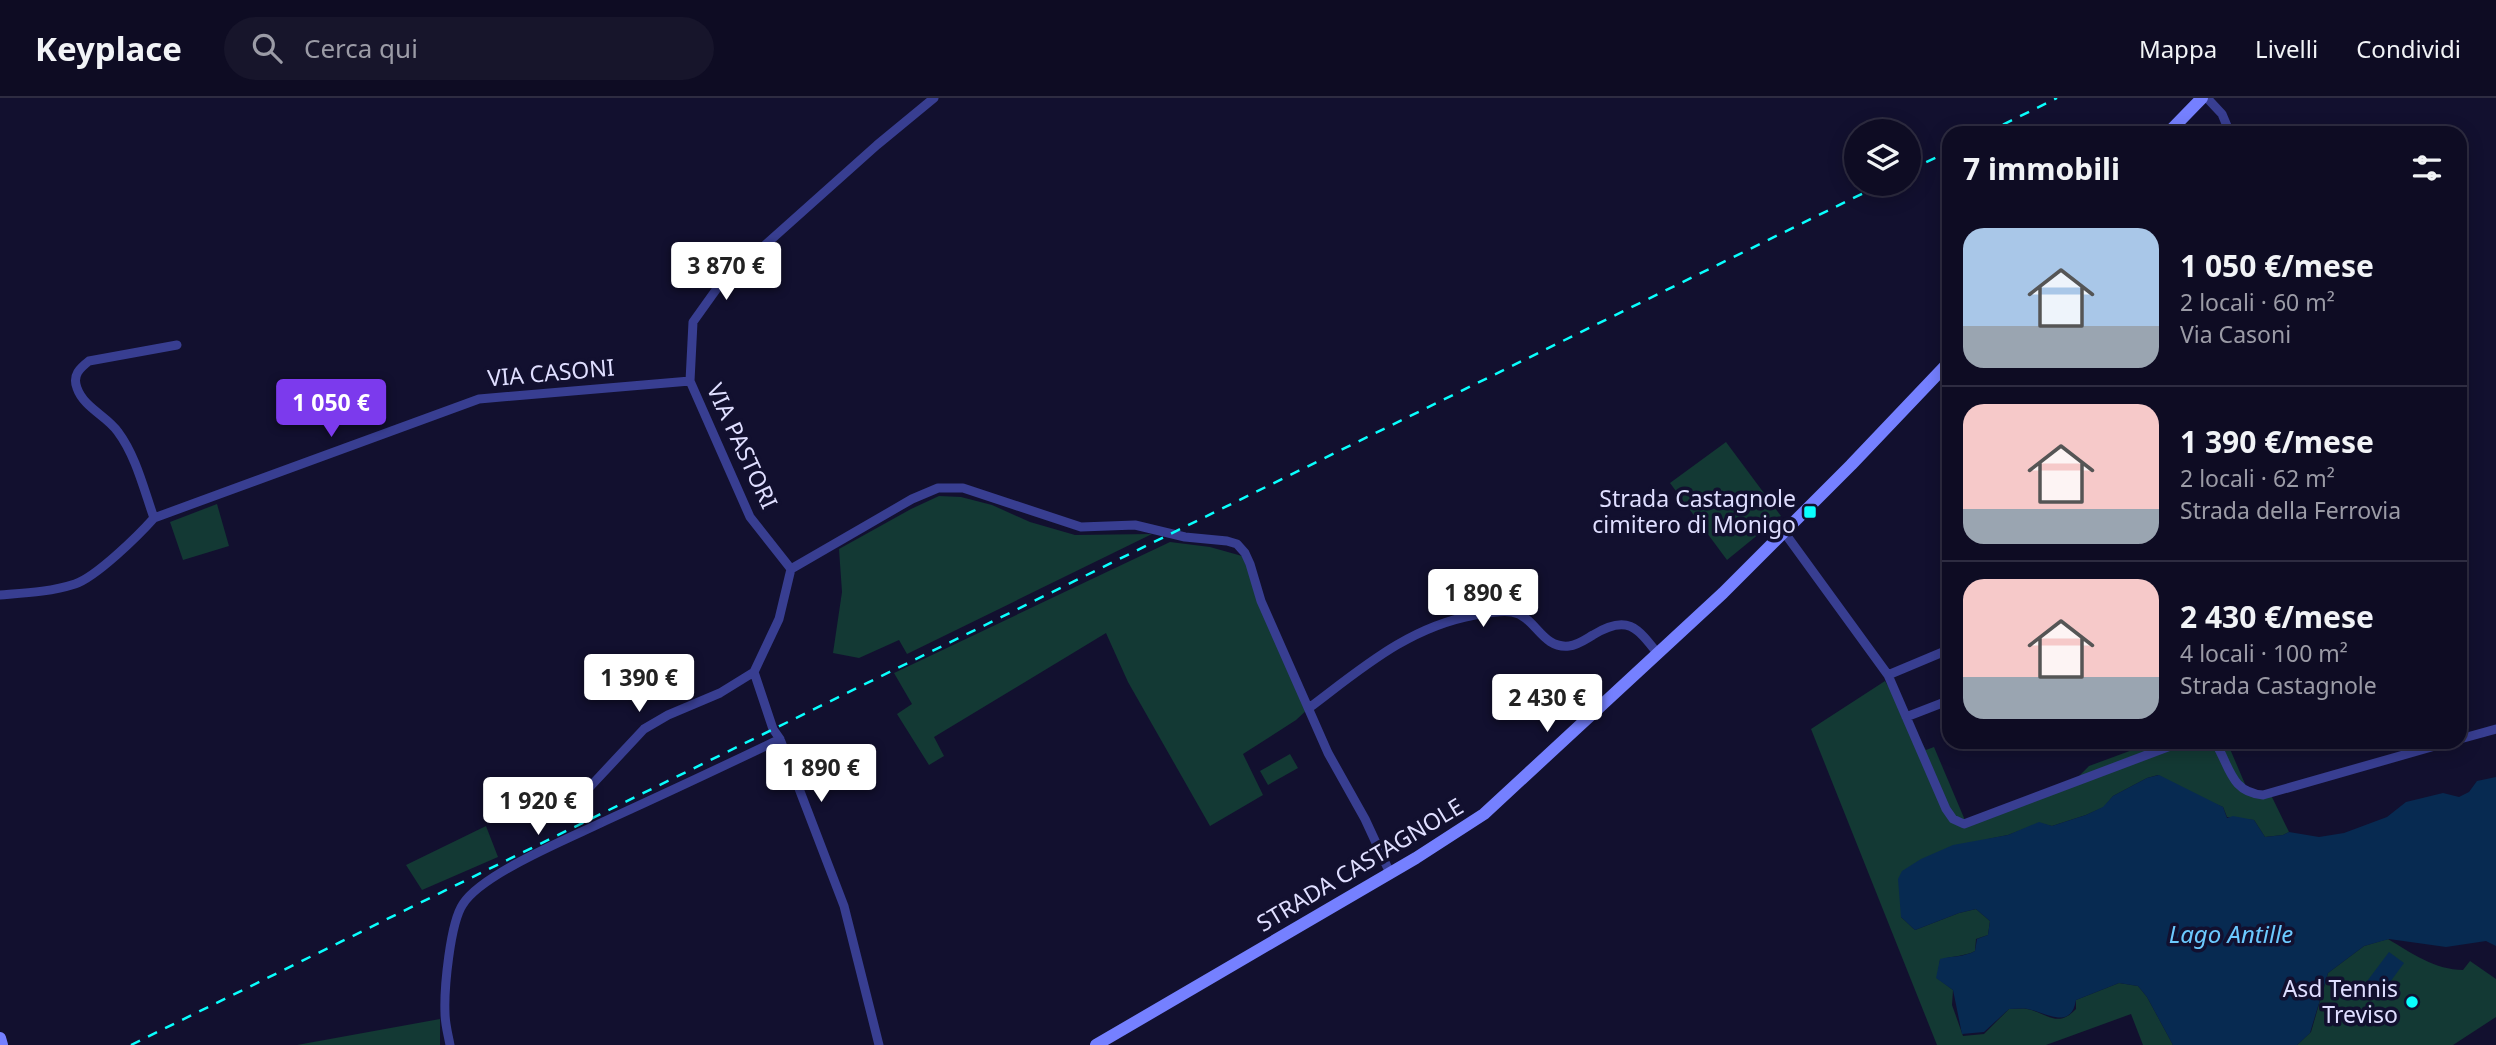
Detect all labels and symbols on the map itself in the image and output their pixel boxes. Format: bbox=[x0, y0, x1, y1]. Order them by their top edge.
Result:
pin: 3 870 € bbox=[661, 242, 791, 302]
street label: VIA CASONI bbox=[486, 351, 616, 393]
street label: VIA PASTORI bbox=[700, 378, 786, 513]
pin: 1 050 € bbox=[266, 380, 396, 439]
place label: Strada Castagnole cimitero di Monigo bbox=[1592, 482, 1796, 540]
marker: Strada Castagnole cimitero di Monigo bbox=[1802, 504, 1818, 520]
pin: 1 890 € bbox=[1418, 570, 1548, 629]
pin: 1 390 € bbox=[574, 654, 704, 714]
pin: 2 430 € bbox=[1482, 674, 1612, 734]
pin: 1 890 € bbox=[756, 744, 886, 804]
pin: 1 920 € bbox=[473, 778, 603, 837]
street label: STRADA CASTAGNOLE bbox=[1250, 790, 1469, 939]
water label: Lago Antille bbox=[2169, 917, 2293, 950]
place label: Asd Tennis Treviso bbox=[2283, 972, 2398, 1030]
marker: Asd Tennis Treviso bbox=[2404, 994, 2420, 1010]

